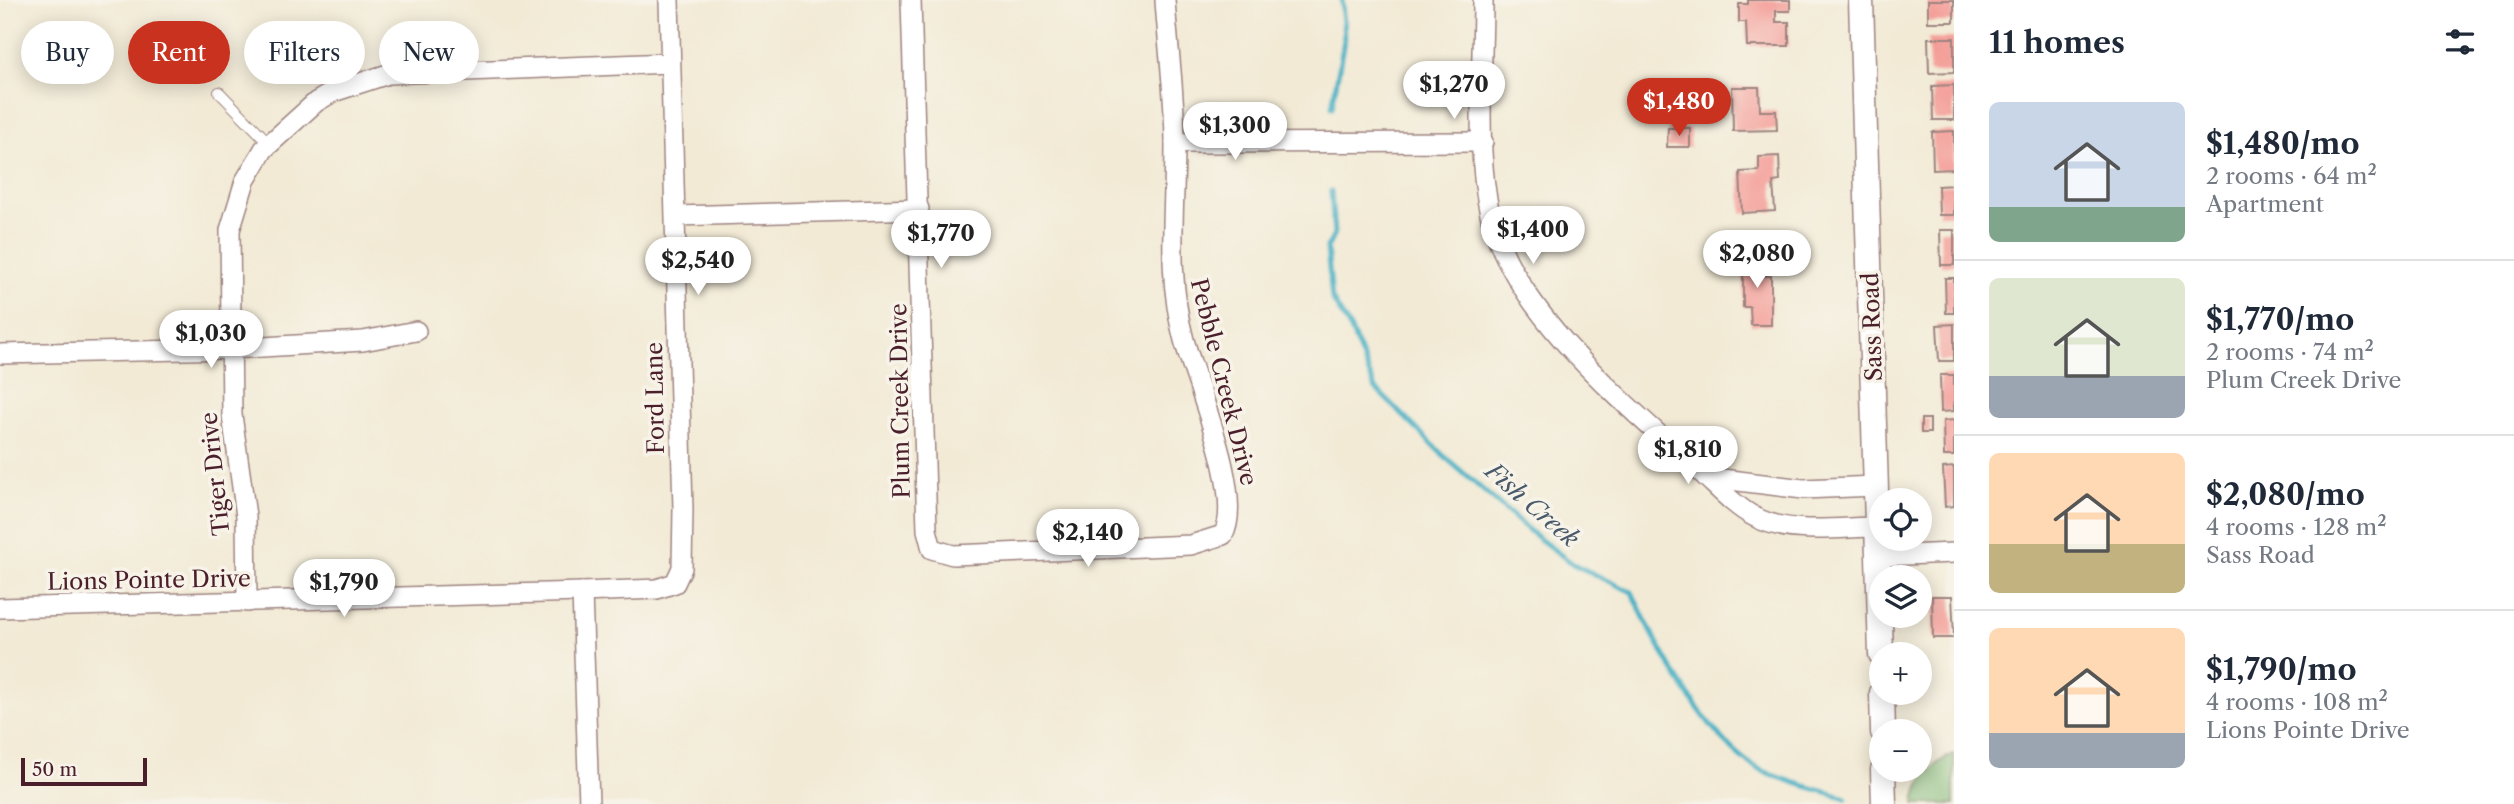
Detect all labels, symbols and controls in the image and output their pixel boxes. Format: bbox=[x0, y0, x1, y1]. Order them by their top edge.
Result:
chip: Buy bbox=[21, 21, 114, 84]
chip: Rent bbox=[128, 21, 230, 84]
chip: Filters bbox=[244, 21, 365, 84]
chip: New bbox=[379, 21, 479, 84]
icon: filters bbox=[2441, 23, 2479, 61]
text: 11 homes bbox=[1989, 24, 2125, 61]
pin: $1,270 bbox=[1397, 61, 1511, 121]
text: $1,270 bbox=[1419, 70, 1489, 98]
pin: $1,480 bbox=[1622, 78, 1736, 138]
text: $1,480 bbox=[1643, 87, 1715, 115]
pin: $1,300 bbox=[1178, 102, 1292, 162]
text: $1,300 bbox=[1199, 111, 1271, 139]
text: $1,480/mo bbox=[2206, 125, 2360, 162]
icon: home bbox=[2045, 130, 2129, 214]
text: 2 rooms · 64 m² bbox=[2206, 162, 2377, 190]
text: Apartment bbox=[2206, 190, 2324, 218]
pin: $1,400 bbox=[1476, 206, 1590, 266]
pin: $1,770 bbox=[884, 210, 998, 270]
text: $1,400 bbox=[1497, 215, 1569, 243]
text: $1,770 bbox=[907, 219, 975, 247]
pin: $2,080 bbox=[1700, 230, 1814, 290]
pin: $2,540 bbox=[641, 238, 755, 297]
text: $2,080 bbox=[1719, 239, 1795, 267]
text: $2,540 bbox=[661, 246, 735, 274]
street label: Sass Road bbox=[1856, 272, 1888, 382]
street label: Pebble Creek Drive bbox=[1185, 275, 1263, 489]
text: $1,770/mo bbox=[2206, 301, 2354, 338]
street label: Plum Creek Drive bbox=[884, 303, 916, 499]
icon: home bbox=[2045, 306, 2129, 390]
pin: $1,030 bbox=[154, 310, 268, 370]
text: $1,030 bbox=[175, 319, 247, 347]
text: 2 rooms · 74 m² bbox=[2206, 338, 2374, 366]
street label: Ford Lane bbox=[640, 342, 670, 454]
text: Plum Creek Drive bbox=[2206, 366, 2401, 394]
street label: Tiger Drive bbox=[195, 411, 235, 537]
pin: $1,810 bbox=[1631, 426, 1745, 486]
text: $1,810 bbox=[1654, 435, 1722, 463]
water label: Fish Creek bbox=[1478, 455, 1585, 553]
text: $2,080/mo bbox=[2206, 476, 2365, 513]
icon: home bbox=[2045, 481, 2129, 565]
map controls bbox=[1869, 488, 1932, 782]
button: locate bbox=[1869, 488, 1932, 551]
pin: $2,140 bbox=[1031, 510, 1145, 569]
text: 4 rooms · 128 m² bbox=[2206, 513, 2387, 541]
text: $2,140 bbox=[1052, 518, 1124, 546]
text: Sass Road bbox=[2206, 541, 2315, 569]
pin: $1,790 bbox=[287, 560, 401, 619]
street label: Lions Pointe Drive bbox=[47, 564, 251, 596]
button: layers bbox=[1869, 565, 1932, 628]
text: $1,790 bbox=[309, 568, 379, 596]
button: + bbox=[1869, 642, 1932, 705]
text: $1,790/mo bbox=[2206, 651, 2357, 688]
icon: home bbox=[2045, 656, 2129, 740]
text: 4 rooms · 108 m² bbox=[2206, 688, 2388, 716]
text: Lions Pointe Drive bbox=[2206, 716, 2410, 744]
button: − bbox=[1869, 719, 1932, 782]
scale bar bbox=[21, 755, 147, 787]
text: 50 m bbox=[32, 758, 77, 781]

